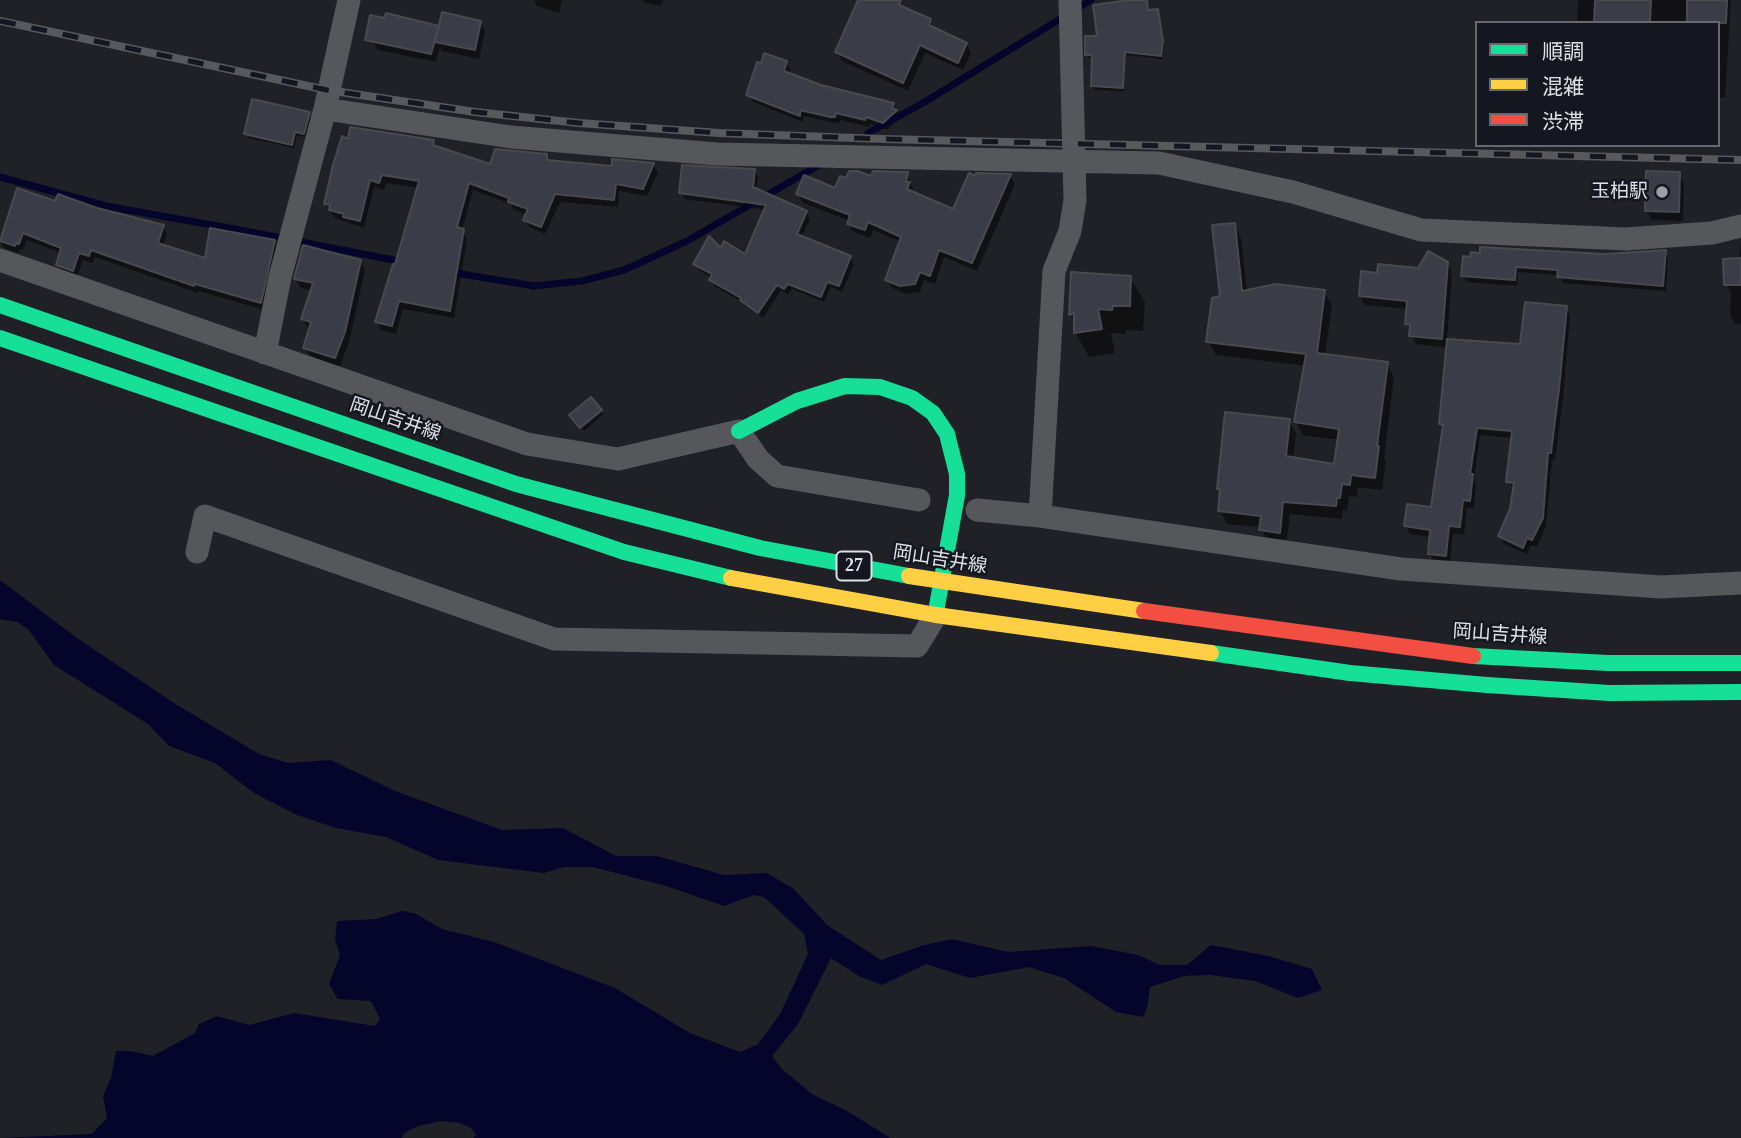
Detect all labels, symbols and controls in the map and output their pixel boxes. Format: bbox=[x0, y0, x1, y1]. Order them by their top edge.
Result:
legend bbox=[1475, 21, 1720, 147]
text: 順調 bbox=[1542, 40, 1584, 64]
text: 混雑 bbox=[1542, 75, 1584, 99]
text: 渋滞 bbox=[1542, 110, 1584, 134]
place label: 玉柏駅 bbox=[1591, 181, 1648, 203]
marker: 玉柏駅 bbox=[1654, 184, 1670, 200]
street label: 岡山吉井線 bbox=[346, 394, 444, 446]
street label: 岡山吉井線 bbox=[891, 541, 989, 579]
road number: 27 bbox=[836, 552, 872, 580]
street label: 岡山吉井線 bbox=[1452, 620, 1548, 650]

